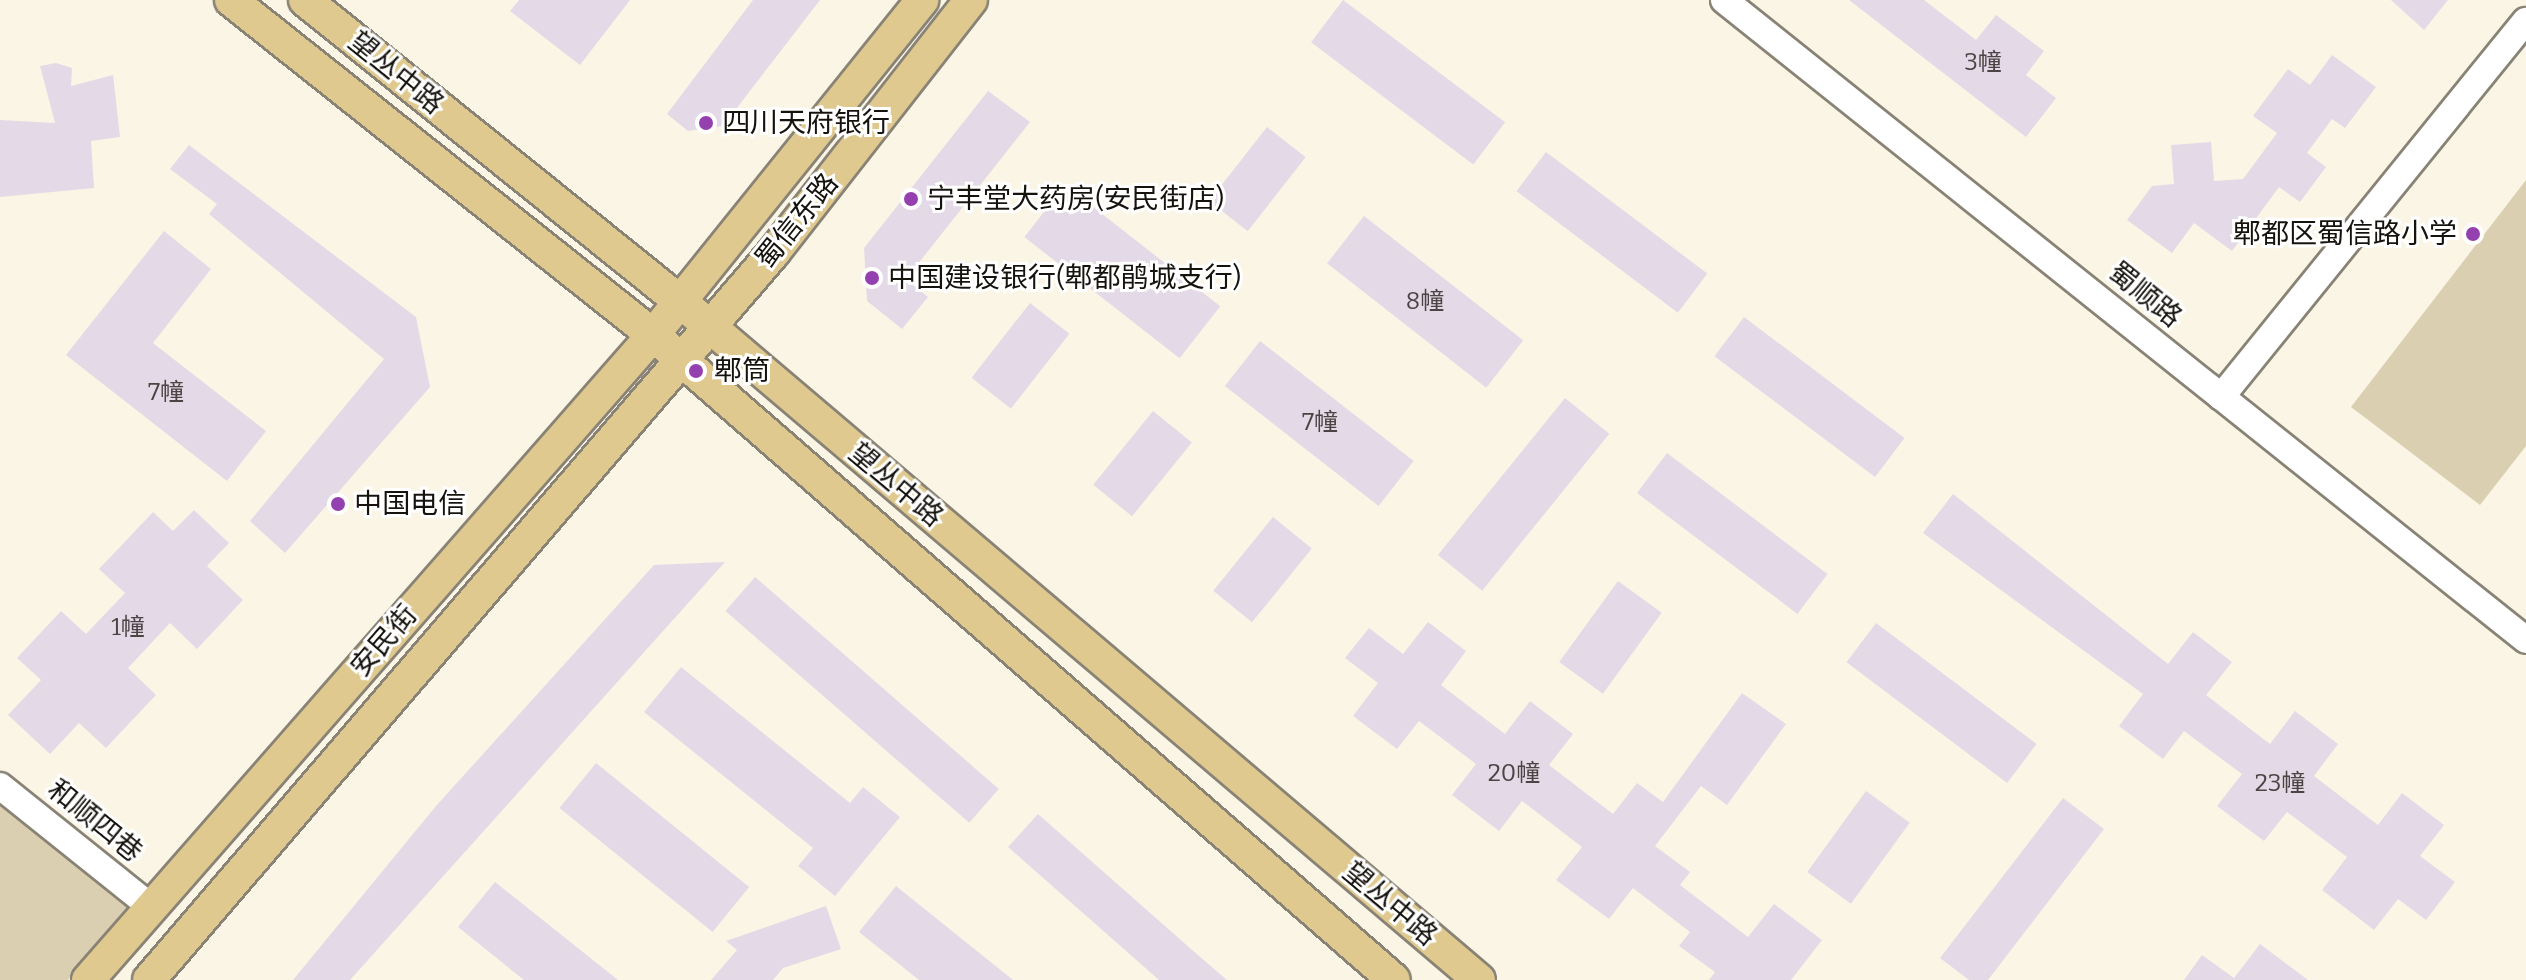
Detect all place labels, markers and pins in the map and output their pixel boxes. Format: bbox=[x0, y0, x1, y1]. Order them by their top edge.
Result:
place label: 四川天府银行 bbox=[722, 106, 890, 140]
marker: 四川天府银行 bbox=[697, 114, 715, 132]
place label: 宁丰堂大药房(安民街店) bbox=[927, 182, 1224, 216]
marker: 宁丰堂大药房(安民街店) bbox=[902, 190, 920, 208]
place label: 郫都区蜀信路小学 bbox=[2233, 217, 2457, 251]
marker: 郫都区蜀信路小学 bbox=[2464, 225, 2482, 243]
place label: 中国建设银行(郫都鹃城支行) bbox=[888, 261, 1241, 295]
marker: 中国建设银行(郫都鹃城支行) bbox=[863, 269, 881, 287]
place label: 郫筒 bbox=[714, 354, 770, 388]
marker: 郫筒 bbox=[685, 360, 707, 382]
place label: 中国电信 bbox=[354, 487, 466, 521]
marker: 中国电信 bbox=[329, 495, 347, 513]

